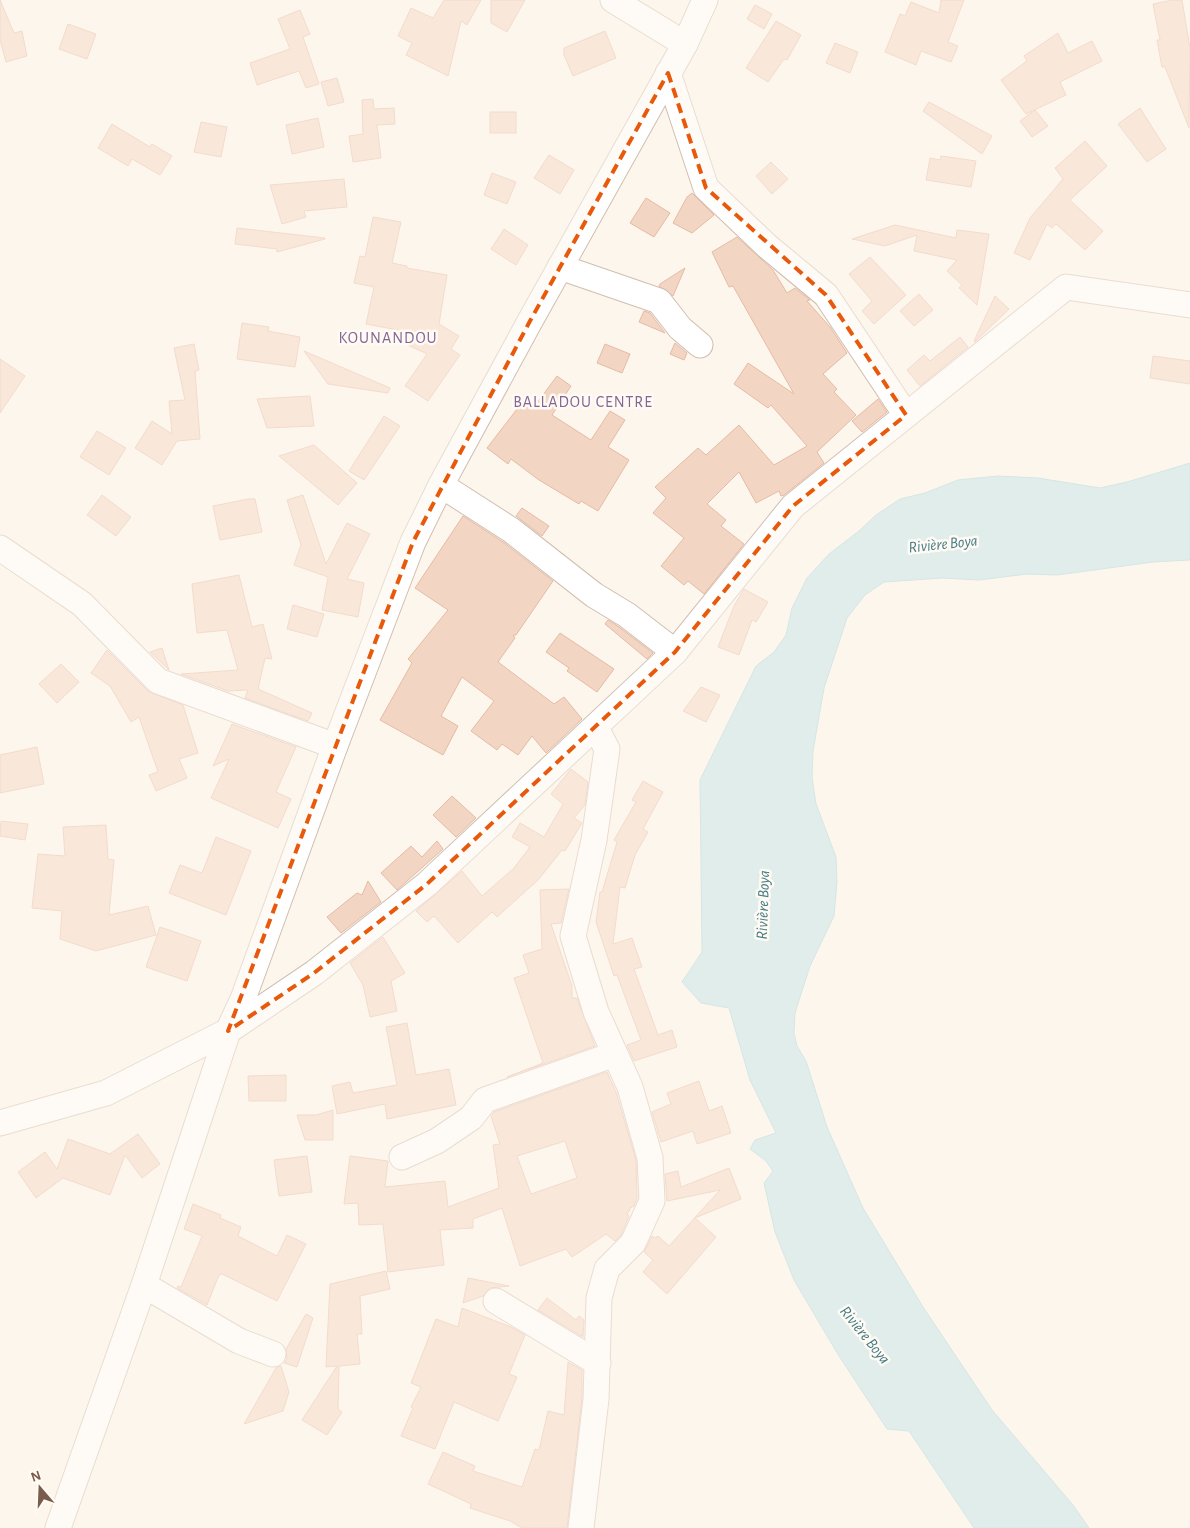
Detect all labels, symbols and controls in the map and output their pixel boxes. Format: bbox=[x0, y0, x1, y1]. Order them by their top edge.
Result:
district label: KOUNANDOU bbox=[338, 330, 438, 346]
district label: BALLADOU CENTRE bbox=[513, 394, 653, 410]
water label: Rivière Boya bbox=[908, 532, 978, 556]
water label: Rivière Boya bbox=[754, 870, 772, 940]
water label: Rivière Boya bbox=[837, 1303, 893, 1367]
north arrow bbox=[15, 1463, 65, 1513]
text: N bbox=[29, 1468, 43, 1485]

